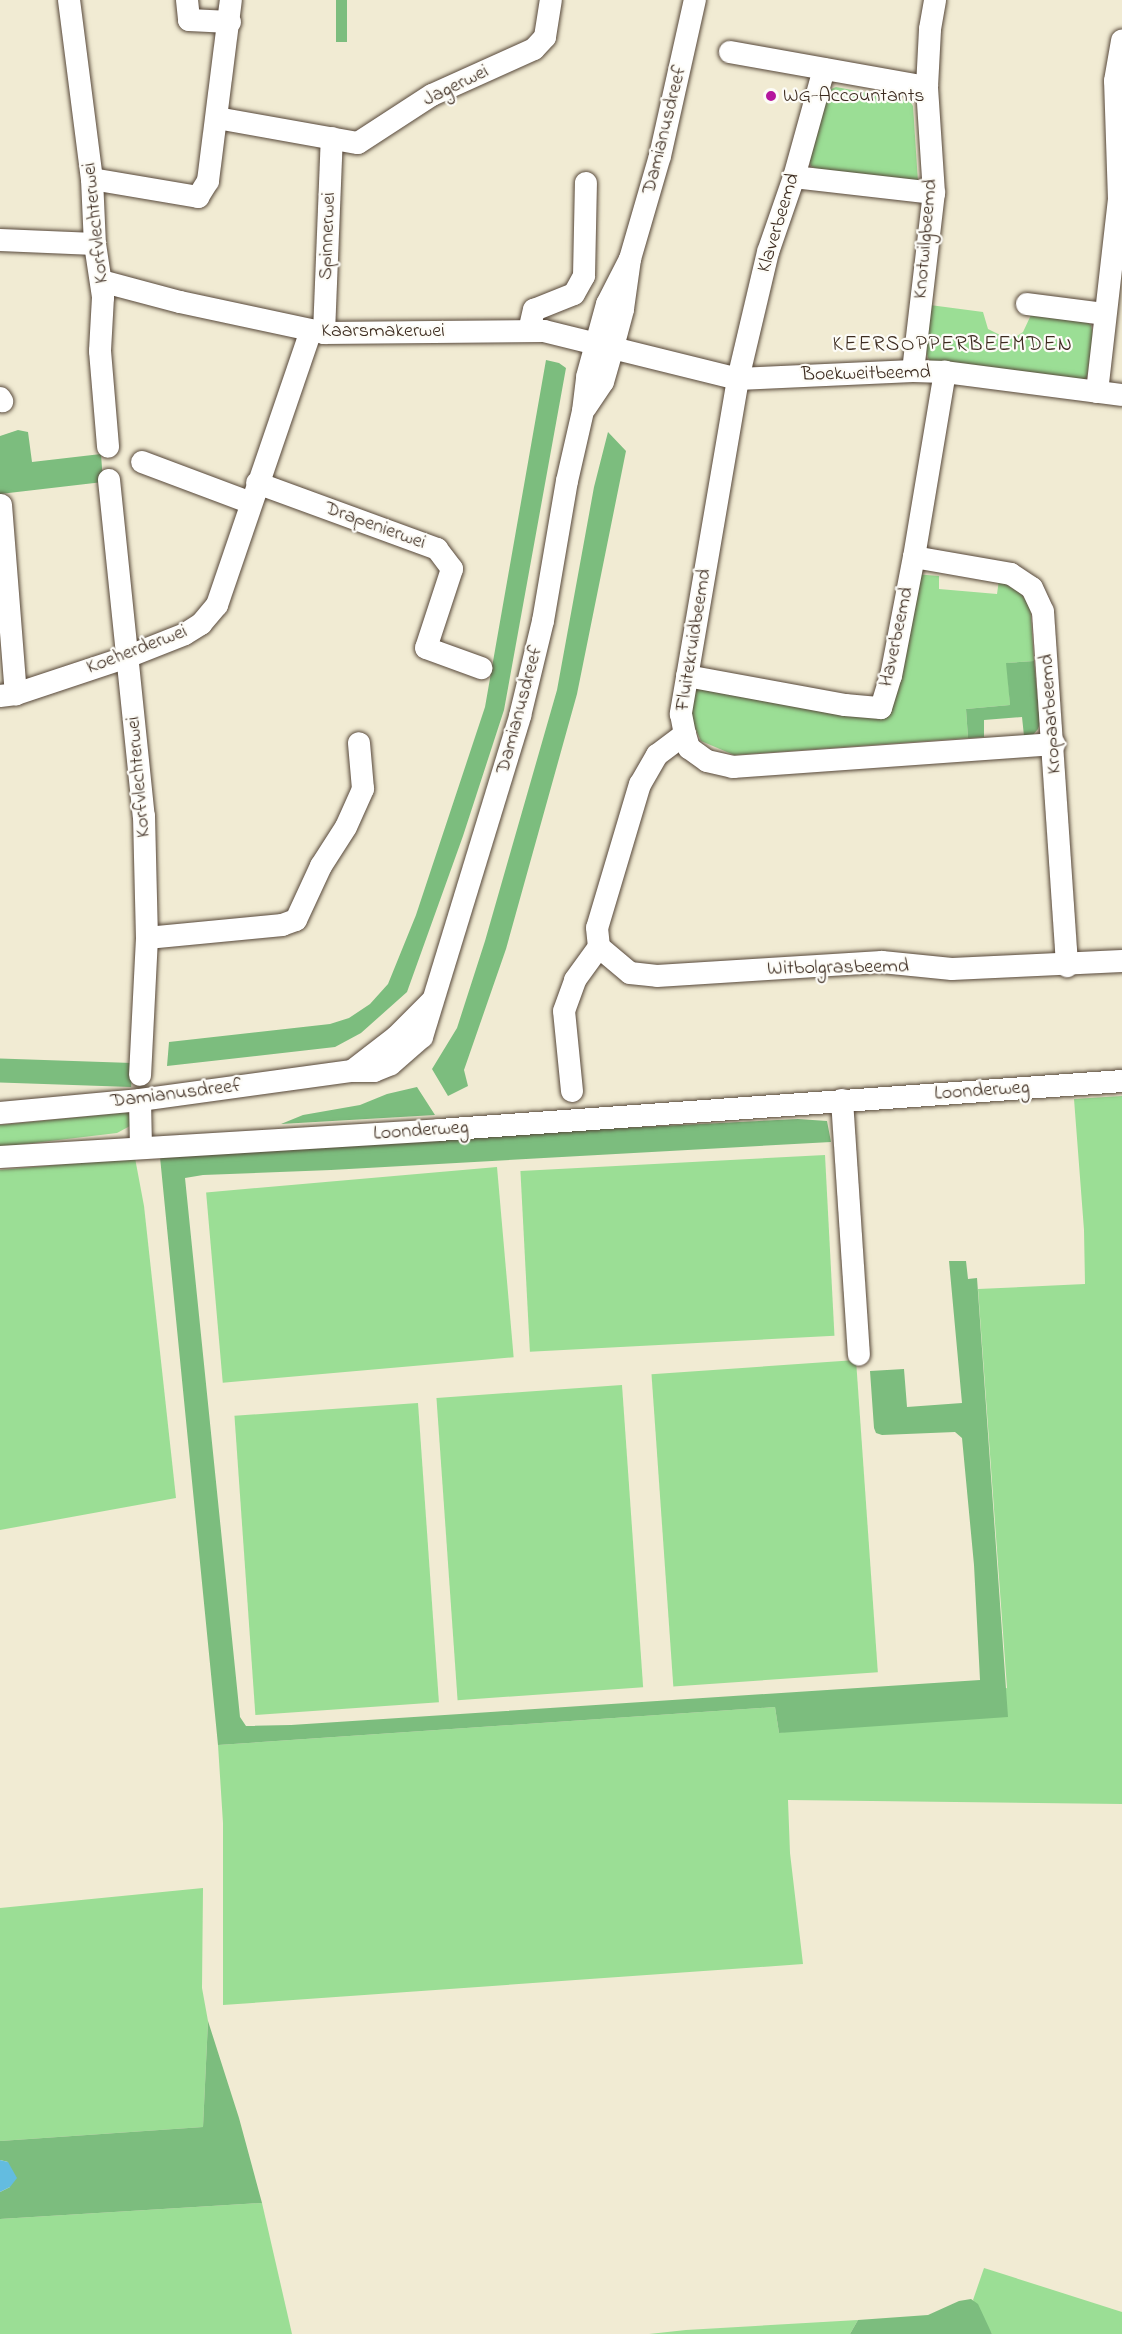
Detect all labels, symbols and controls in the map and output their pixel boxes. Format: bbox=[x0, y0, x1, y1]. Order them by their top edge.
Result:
street label: Jagerwei bbox=[419, 60, 493, 112]
street label: Damianusdreef bbox=[637, 63, 693, 197]
place label: WG-Accountants bbox=[783, 84, 925, 108]
marker: WG-Accountants bbox=[764, 89, 778, 103]
street label: Korfvlechterwei bbox=[78, 161, 114, 285]
street label: Klaverbeemd bbox=[753, 170, 805, 276]
street label: Knotwilgbeemd bbox=[909, 178, 943, 300]
street label: Spinnerwei bbox=[314, 192, 342, 280]
street label: Kaarsmakerwei bbox=[321, 319, 445, 343]
district label: KEERSOPPERBEEMDEN bbox=[833, 332, 1073, 358]
street label: Boekweitbeemd bbox=[801, 361, 931, 387]
street label: Drapenierwei bbox=[321, 497, 429, 555]
street label: Fluitekruidbeemd bbox=[671, 567, 717, 713]
street label: Haverbeemd bbox=[875, 585, 919, 689]
street label: Koeherderwei bbox=[83, 620, 191, 680]
street label: Damianusdreef bbox=[491, 643, 549, 777]
street label: Kropaarbeemd bbox=[1035, 653, 1067, 775]
street label: Korfvlechterwei bbox=[122, 715, 156, 839]
street label: Witbolgrasbeemd bbox=[767, 955, 909, 981]
street label: Damianusdreef bbox=[109, 1074, 243, 1114]
street label: Loonderweg bbox=[934, 1076, 1030, 1106]
street label: Loonderweg bbox=[373, 1116, 469, 1146]

